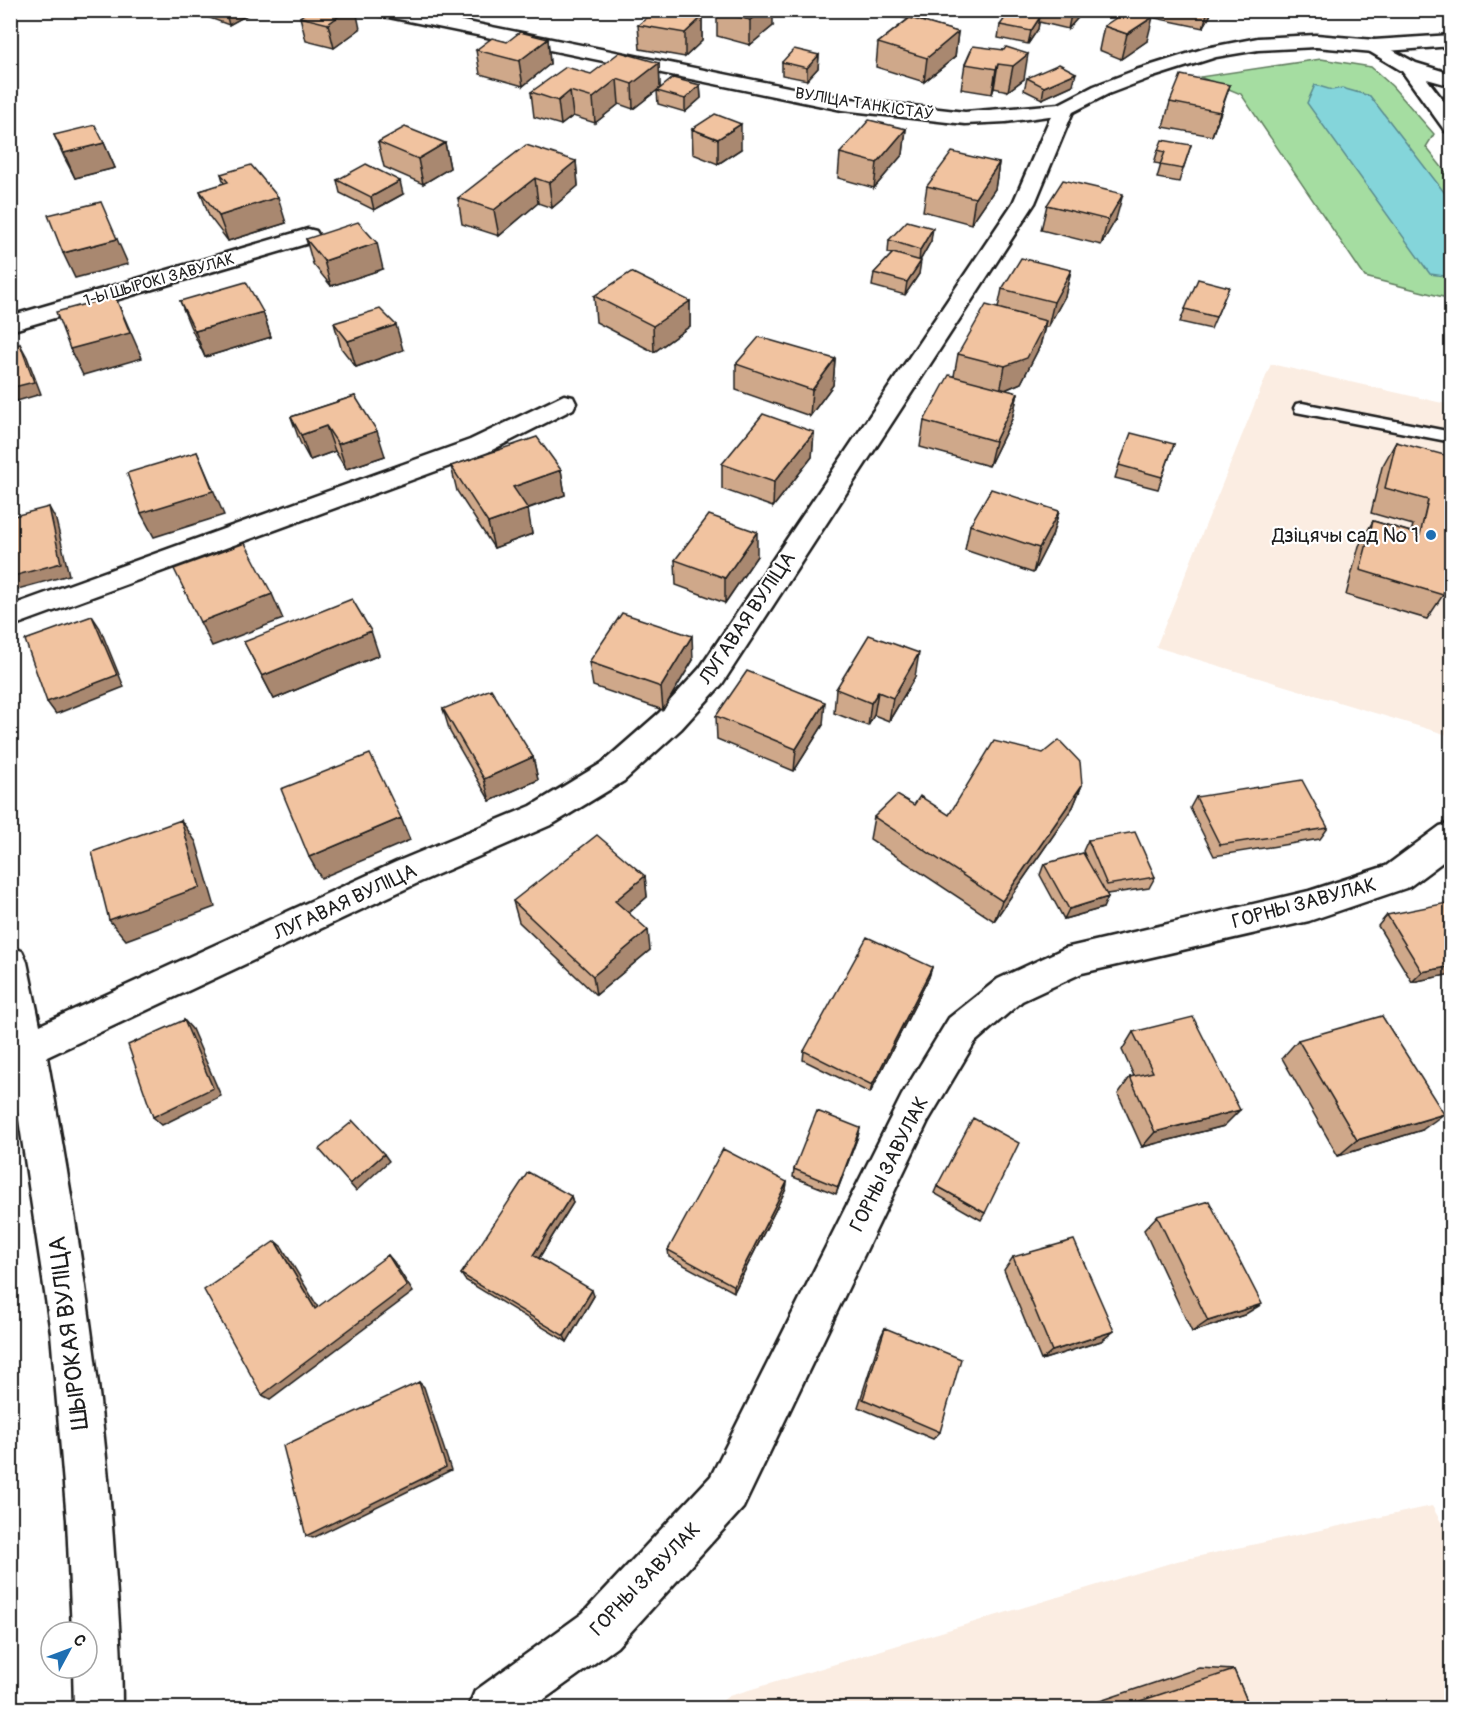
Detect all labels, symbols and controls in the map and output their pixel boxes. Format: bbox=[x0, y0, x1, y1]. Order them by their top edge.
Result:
street label: ВУЛІЦА ТАНКІСТАЎ bbox=[794, 83, 934, 125]
street label: 1-Ы ШЫРОКІ ЗАВУЛАК bbox=[81, 249, 237, 311]
place label: Дзіцячы сад № 1 bbox=[1271, 523, 1419, 548]
marker: Дзіцячы сад № 1 bbox=[1424, 528, 1438, 542]
street label: ЛУГАВАЯ ВУЛІЦА bbox=[693, 547, 801, 690]
street label: ЛУГАВАЯ ВУЛІЦА bbox=[269, 858, 421, 946]
street label: ГОРНЫ ЗАВУЛАК bbox=[1229, 872, 1379, 934]
street label: ГОРНЫ ЗАВУЛАК bbox=[844, 1092, 934, 1236]
street label: ШЫРОКАЯ ВУЛІЦА bbox=[43, 1235, 95, 1431]
street label: ГОРНЫ ЗАВУЛАК bbox=[584, 1517, 706, 1641]
north arrow bbox=[39, 1620, 99, 1680]
text: С bbox=[69, 1631, 90, 1651]

